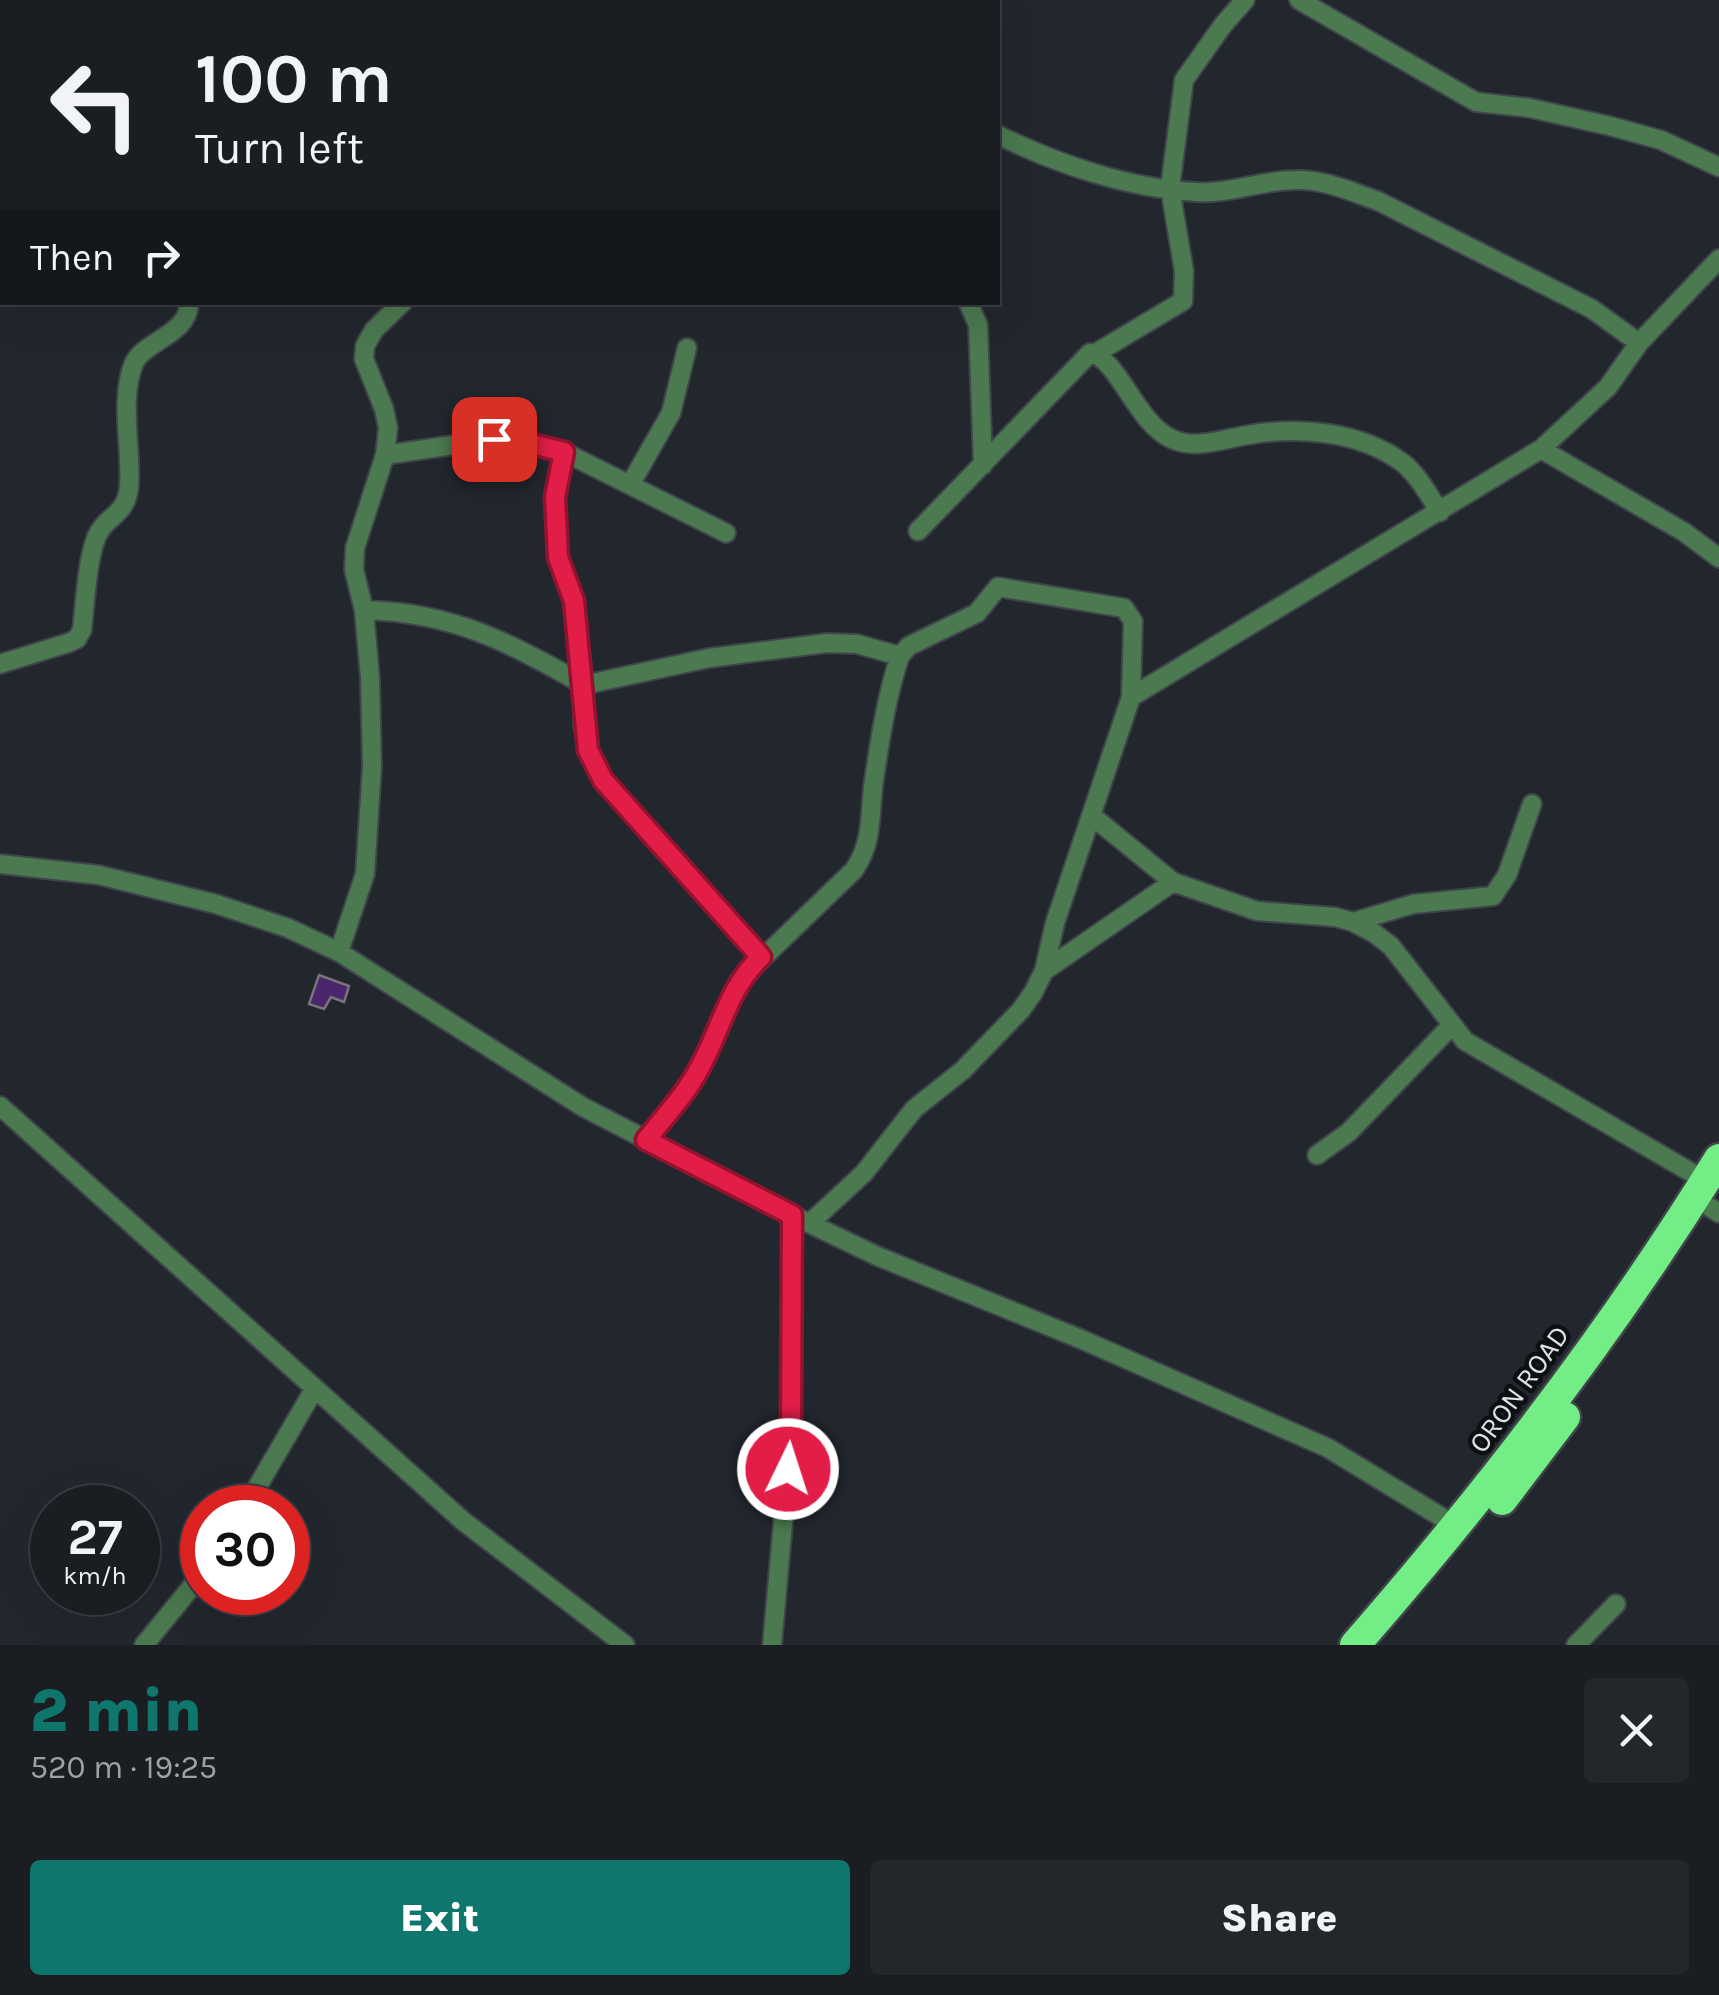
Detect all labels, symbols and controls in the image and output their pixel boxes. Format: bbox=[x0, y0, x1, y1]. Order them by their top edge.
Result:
text: 100 m bbox=[195, 38, 393, 120]
icon: left bbox=[30, 40, 160, 170]
text: Turn left bbox=[195, 122, 364, 174]
icon: right bbox=[134, 230, 189, 285]
text: Then bbox=[30, 235, 114, 280]
pin bbox=[452, 397, 537, 482]
icon: arrive bbox=[467, 412, 522, 467]
street label: ORON ROAD bbox=[1462, 1319, 1576, 1459]
position arrow bbox=[736, 1417, 840, 1521]
speed limit sign: 30 bbox=[180, 1485, 310, 1615]
text: 27 bbox=[67, 1508, 123, 1567]
text: km/h bbox=[63, 1561, 127, 1590]
text: 2 min bbox=[30, 1676, 202, 1746]
button: close bbox=[1584, 1678, 1689, 1783]
text: 520 m · 19:25 bbox=[30, 1749, 217, 1786]
button: Exit bbox=[30, 1860, 850, 1975]
button: Share bbox=[870, 1860, 1689, 1975]

